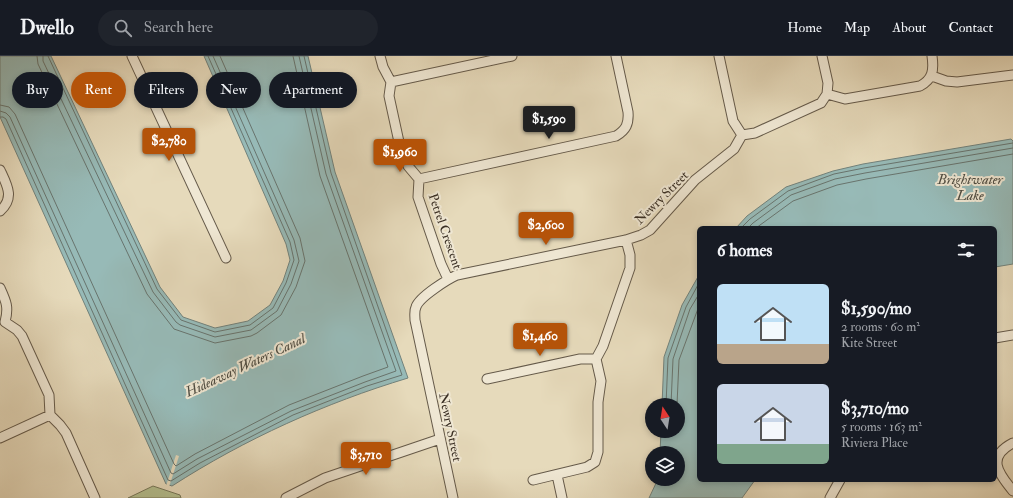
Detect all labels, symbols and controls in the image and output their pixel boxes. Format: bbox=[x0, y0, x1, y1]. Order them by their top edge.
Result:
search box bbox=[98, 10, 378, 46]
text: Dwello bbox=[20, 16, 74, 40]
icon: search bbox=[112, 17, 134, 39]
text: Search here bbox=[144, 18, 213, 37]
text: Home bbox=[787, 19, 822, 36]
text: Map bbox=[844, 19, 870, 36]
text: About bbox=[892, 19, 926, 36]
text: Contact bbox=[948, 19, 993, 36]
chip: Buy bbox=[12, 72, 63, 108]
chip: Rent bbox=[71, 72, 126, 108]
chip: Filters bbox=[134, 72, 198, 108]
chip: New bbox=[206, 72, 261, 108]
chip: Apartment bbox=[269, 72, 357, 108]
pin: $1,590 bbox=[516, 106, 582, 140]
text: $1,590 bbox=[532, 111, 566, 127]
pin: $2,780 bbox=[136, 128, 202, 162]
text: $2,780 bbox=[151, 133, 187, 149]
pin: $1,960 bbox=[367, 139, 433, 173]
text: $1,960 bbox=[383, 144, 417, 160]
street label: Newry Street bbox=[632, 168, 693, 229]
water label: Brightwater Lake bbox=[936, 171, 1003, 204]
street label: Petrel Crescent bbox=[425, 191, 465, 271]
pin: $2,600 bbox=[513, 212, 579, 246]
text: $2,600 bbox=[528, 217, 564, 233]
icon: filters bbox=[955, 239, 977, 261]
text: 6 homes bbox=[717, 240, 772, 261]
text: $1,590/mo bbox=[841, 298, 911, 319]
icon: home bbox=[749, 300, 797, 348]
text: 2 rooms · 60 m² bbox=[841, 319, 920, 335]
pin: $1,460 bbox=[507, 323, 573, 357]
text: $1,460 bbox=[522, 328, 558, 344]
water label: Hideaway Waters Canal bbox=[182, 329, 309, 401]
text: Kite Street bbox=[841, 335, 897, 351]
street label: Newry Street bbox=[434, 392, 465, 463]
north arrow bbox=[645, 398, 685, 438]
map controls bbox=[645, 398, 685, 486]
text: $3,710/mo bbox=[841, 398, 909, 419]
icon: home bbox=[749, 400, 797, 448]
text: 5 rooms · 163 m² bbox=[841, 419, 922, 435]
text: Riviera Place bbox=[841, 435, 908, 451]
pin: $3,710 bbox=[333, 442, 399, 476]
button: layers bbox=[645, 446, 685, 486]
text: $3,710 bbox=[350, 447, 382, 463]

